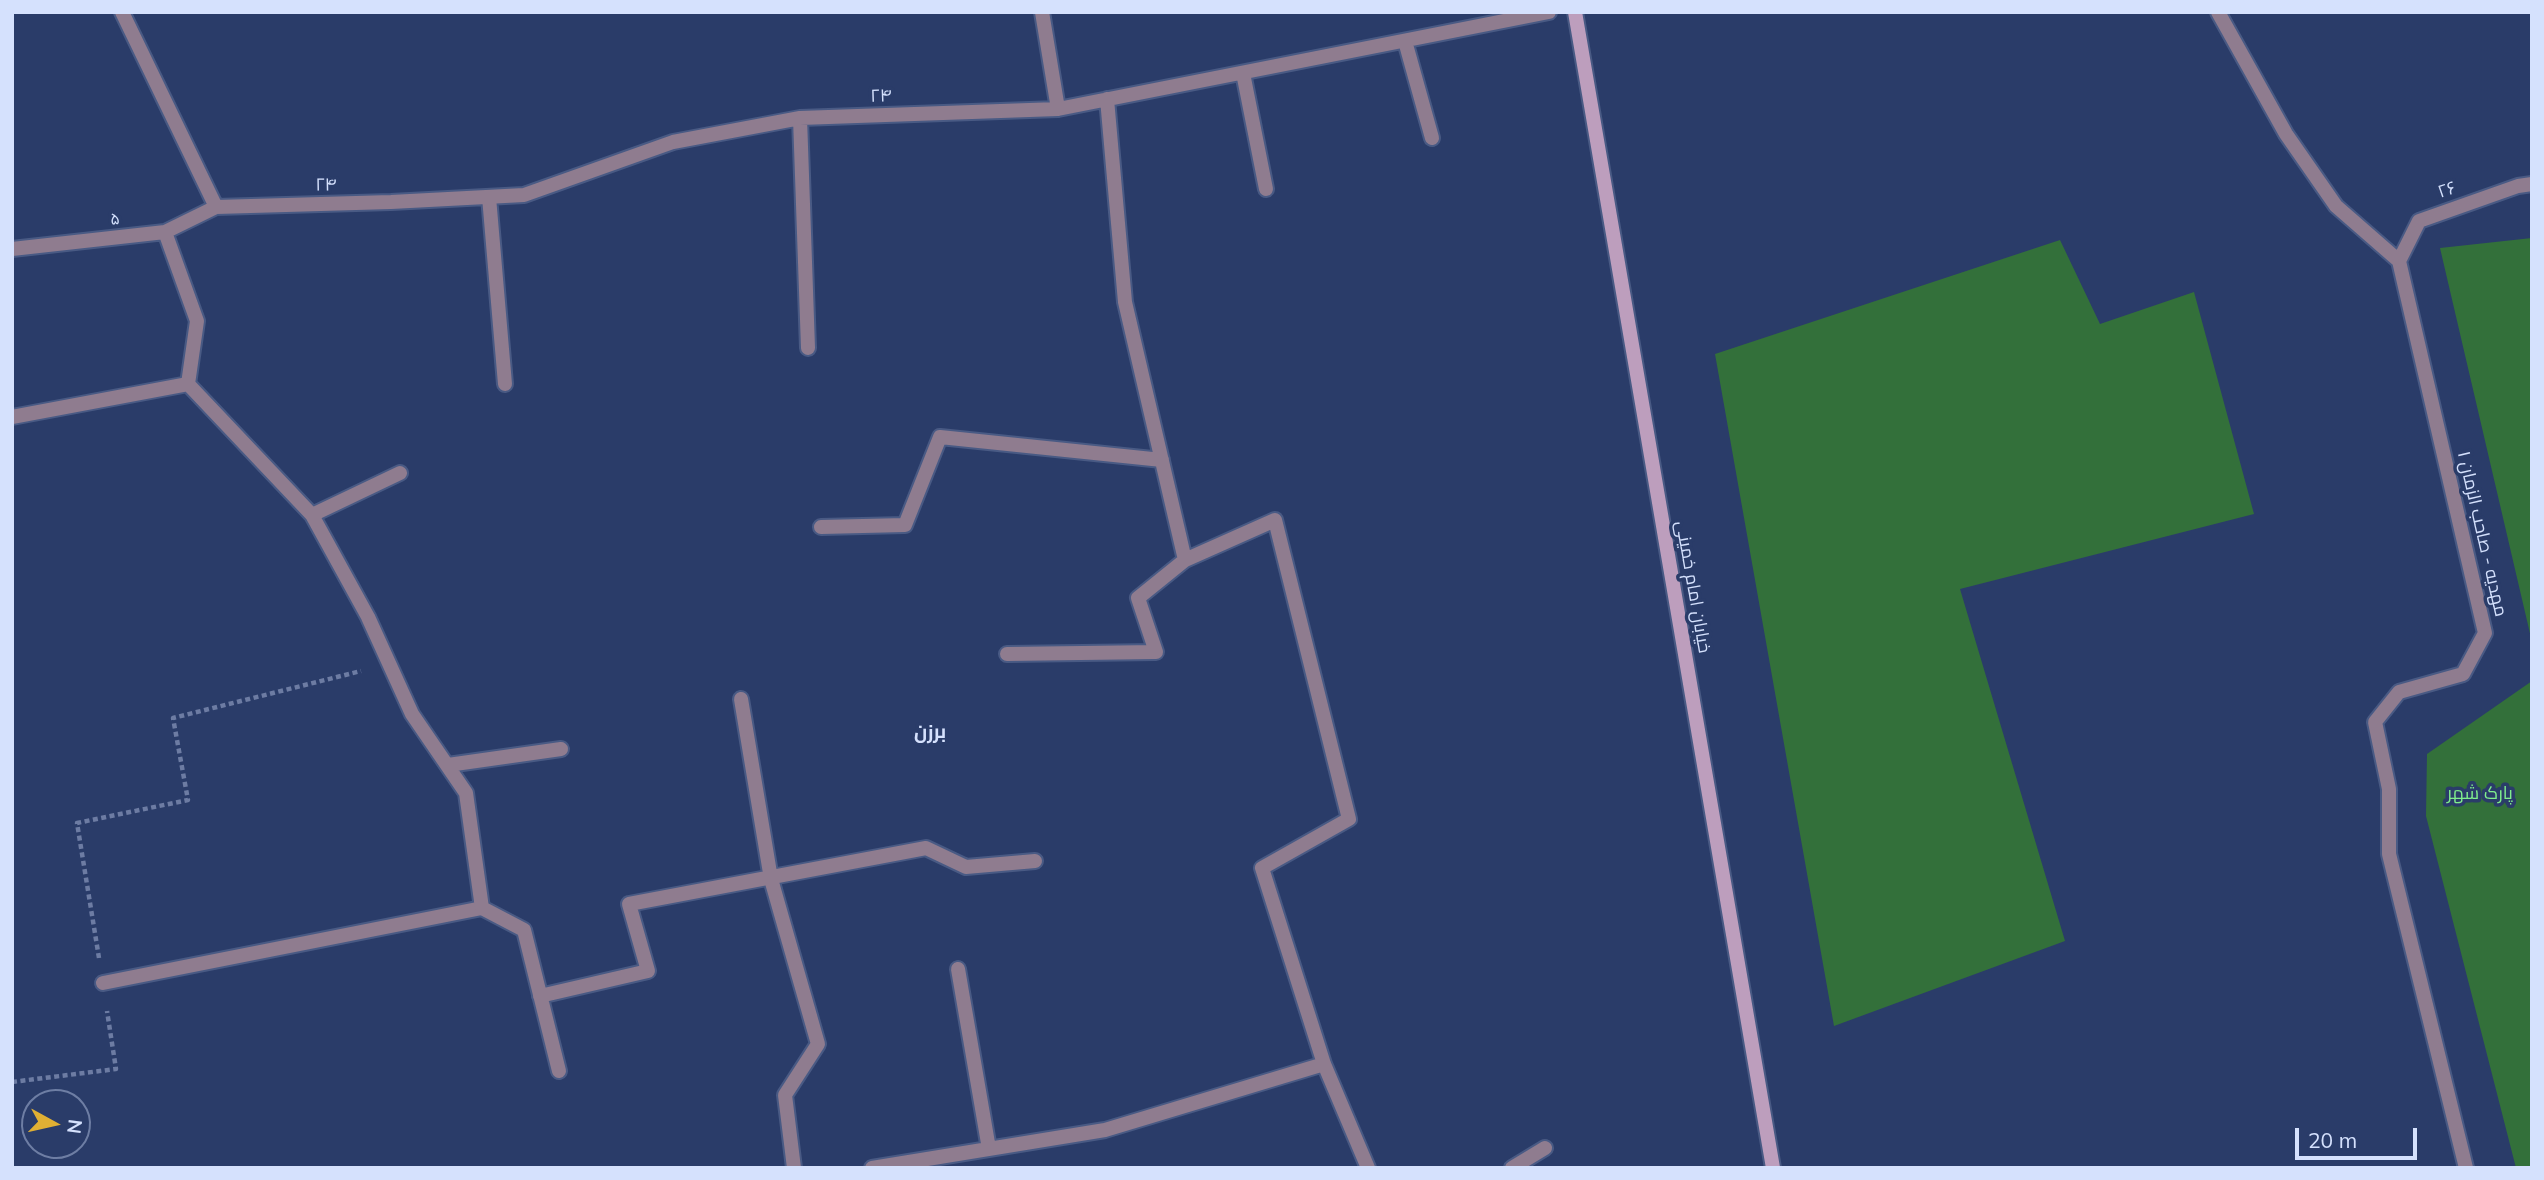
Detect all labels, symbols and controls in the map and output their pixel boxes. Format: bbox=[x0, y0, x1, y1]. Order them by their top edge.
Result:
street label: ۲۴ bbox=[870, 85, 892, 107]
street label: ۲۴ bbox=[315, 174, 337, 196]
street label: ۲۶ bbox=[2435, 177, 2459, 203]
street label: ۵ bbox=[109, 208, 121, 230]
street label: مهدیه - صاحب الزمان ۱ bbox=[2452, 449, 2512, 619]
street label: خیابان امام خمینی bbox=[1671, 519, 1715, 655]
district label: برزن bbox=[914, 721, 946, 743]
park label: پارک شهر bbox=[2447, 783, 2513, 805]
north arrow bbox=[21, 1089, 91, 1159]
scale bar bbox=[2299, 1114, 2422, 1158]
text: N bbox=[62, 1118, 88, 1135]
text: 20 m bbox=[2308, 1127, 2357, 1153]

